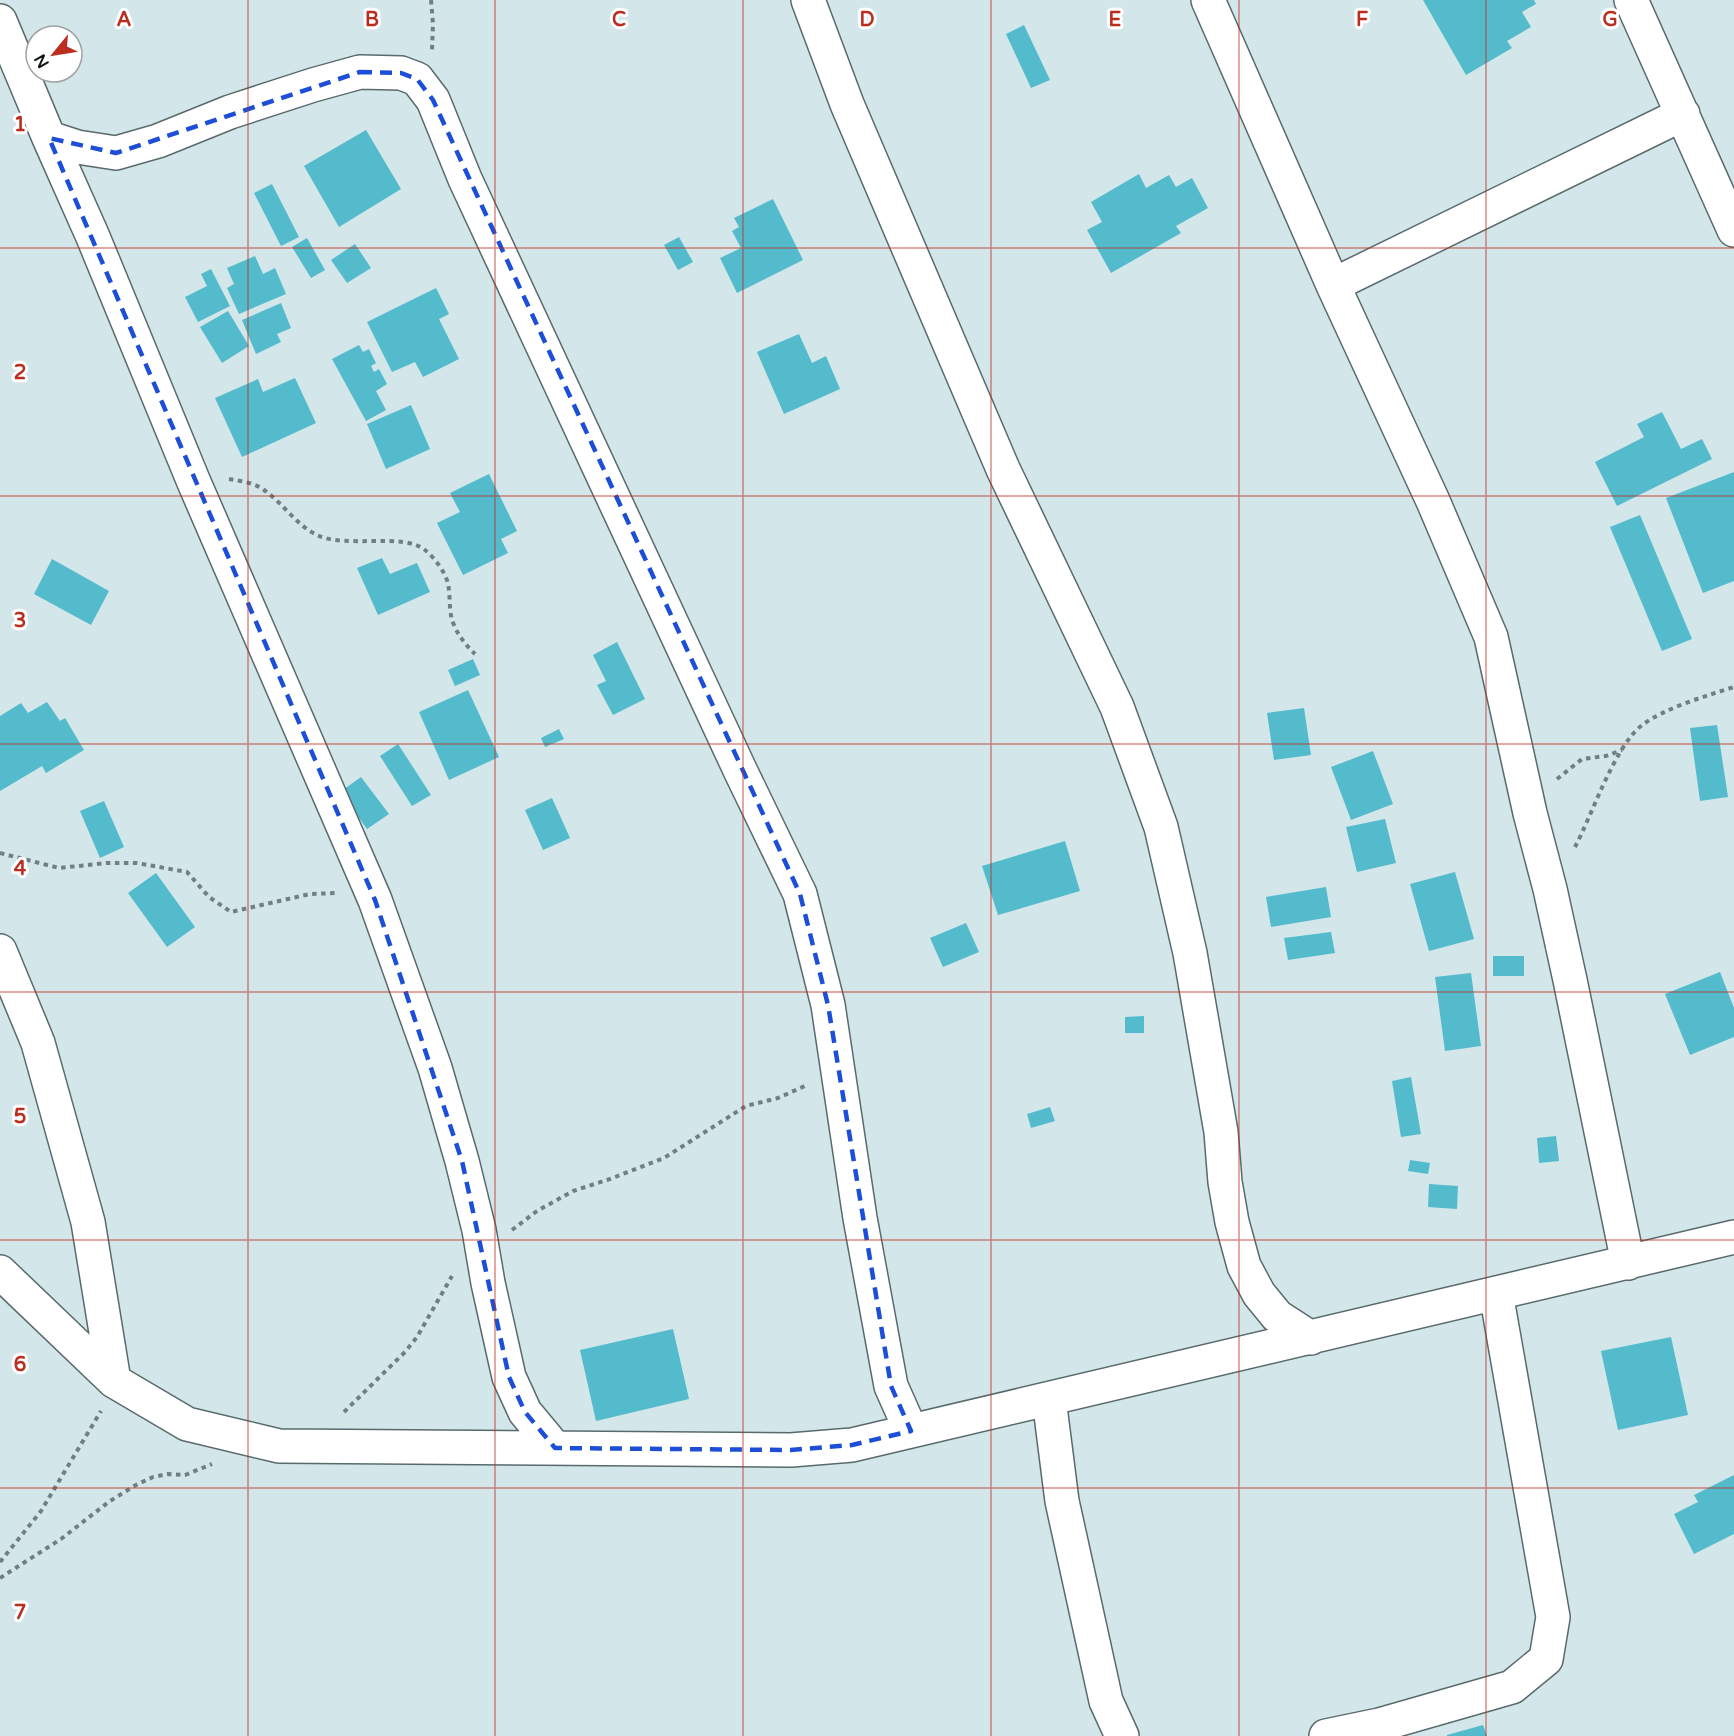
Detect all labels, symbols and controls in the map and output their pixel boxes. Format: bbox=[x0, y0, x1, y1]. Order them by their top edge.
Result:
text: A bbox=[117, 8, 132, 32]
text: B bbox=[365, 8, 379, 32]
text: C bbox=[612, 8, 626, 32]
text: D bbox=[859, 8, 875, 32]
text: E bbox=[1109, 8, 1122, 32]
text: F bbox=[1356, 8, 1368, 32]
text: G bbox=[1602, 8, 1618, 32]
north arrow bbox=[24, 24, 84, 84]
text: N bbox=[30, 50, 54, 72]
text: 1 bbox=[14, 113, 26, 137]
text: 2 bbox=[14, 361, 26, 385]
text: 3 bbox=[14, 609, 26, 633]
text: 4 bbox=[14, 857, 27, 881]
text: 5 bbox=[14, 1105, 26, 1129]
text: 6 bbox=[14, 1353, 26, 1377]
text: 7 bbox=[14, 1601, 26, 1625]

